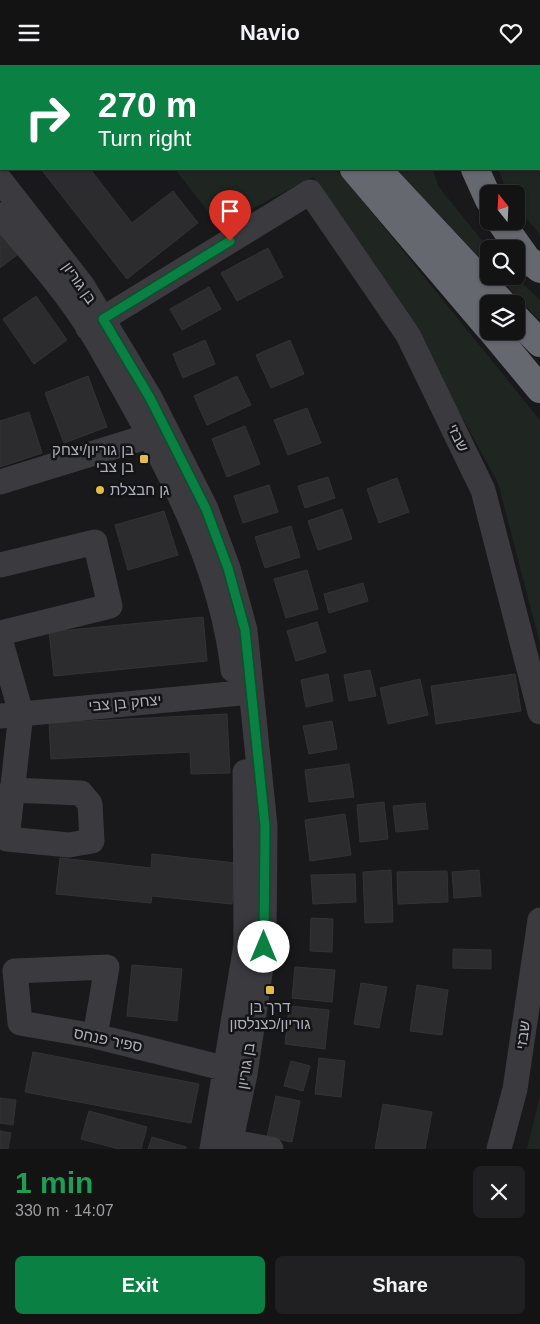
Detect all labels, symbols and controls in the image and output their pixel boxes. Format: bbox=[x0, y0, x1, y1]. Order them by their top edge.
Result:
icon: menu bbox=[15, 19, 43, 47]
icon: heart bbox=[497, 19, 525, 47]
text: Navio bbox=[240, 20, 300, 45]
icon: right bbox=[15, 85, 80, 150]
text: 270 m bbox=[98, 85, 197, 124]
text: Turn right bbox=[98, 126, 191, 151]
north arrow bbox=[480, 185, 525, 230]
map controls bbox=[480, 185, 525, 340]
pin bbox=[209, 190, 251, 241]
icon: arrive bbox=[216, 197, 244, 225]
button: search bbox=[480, 240, 525, 285]
street label: בן גוריון bbox=[59, 259, 100, 307]
button: layers bbox=[480, 295, 525, 340]
street label: שבזי bbox=[445, 421, 472, 454]
place label: בן גוריון/יצחק בן צבי bbox=[52, 441, 134, 475]
marker: בן גוריון/יצחק בן צבי bbox=[138, 453, 150, 465]
place label: גן חבצלת bbox=[110, 481, 169, 498]
marker: גן חבצלת bbox=[94, 484, 106, 496]
street label: יצחק בן צבי bbox=[88, 691, 162, 714]
position arrow bbox=[237, 920, 289, 972]
marker: דרך בן גוריון/כצנלסון bbox=[264, 984, 276, 996]
place label: דרך בן גוריון/כצנלסון bbox=[230, 998, 310, 1032]
street label: שבזי bbox=[512, 1020, 533, 1050]
street label: ספיר פנחס bbox=[72, 1024, 144, 1055]
street label: בן גוריון bbox=[233, 1041, 258, 1090]
text: 1 min bbox=[15, 1166, 93, 1199]
button: close bbox=[473, 1166, 525, 1218]
text: 330 m · 14:07 bbox=[15, 1202, 114, 1219]
button: Exit bbox=[15, 1256, 265, 1314]
button: Share bbox=[275, 1256, 525, 1314]

